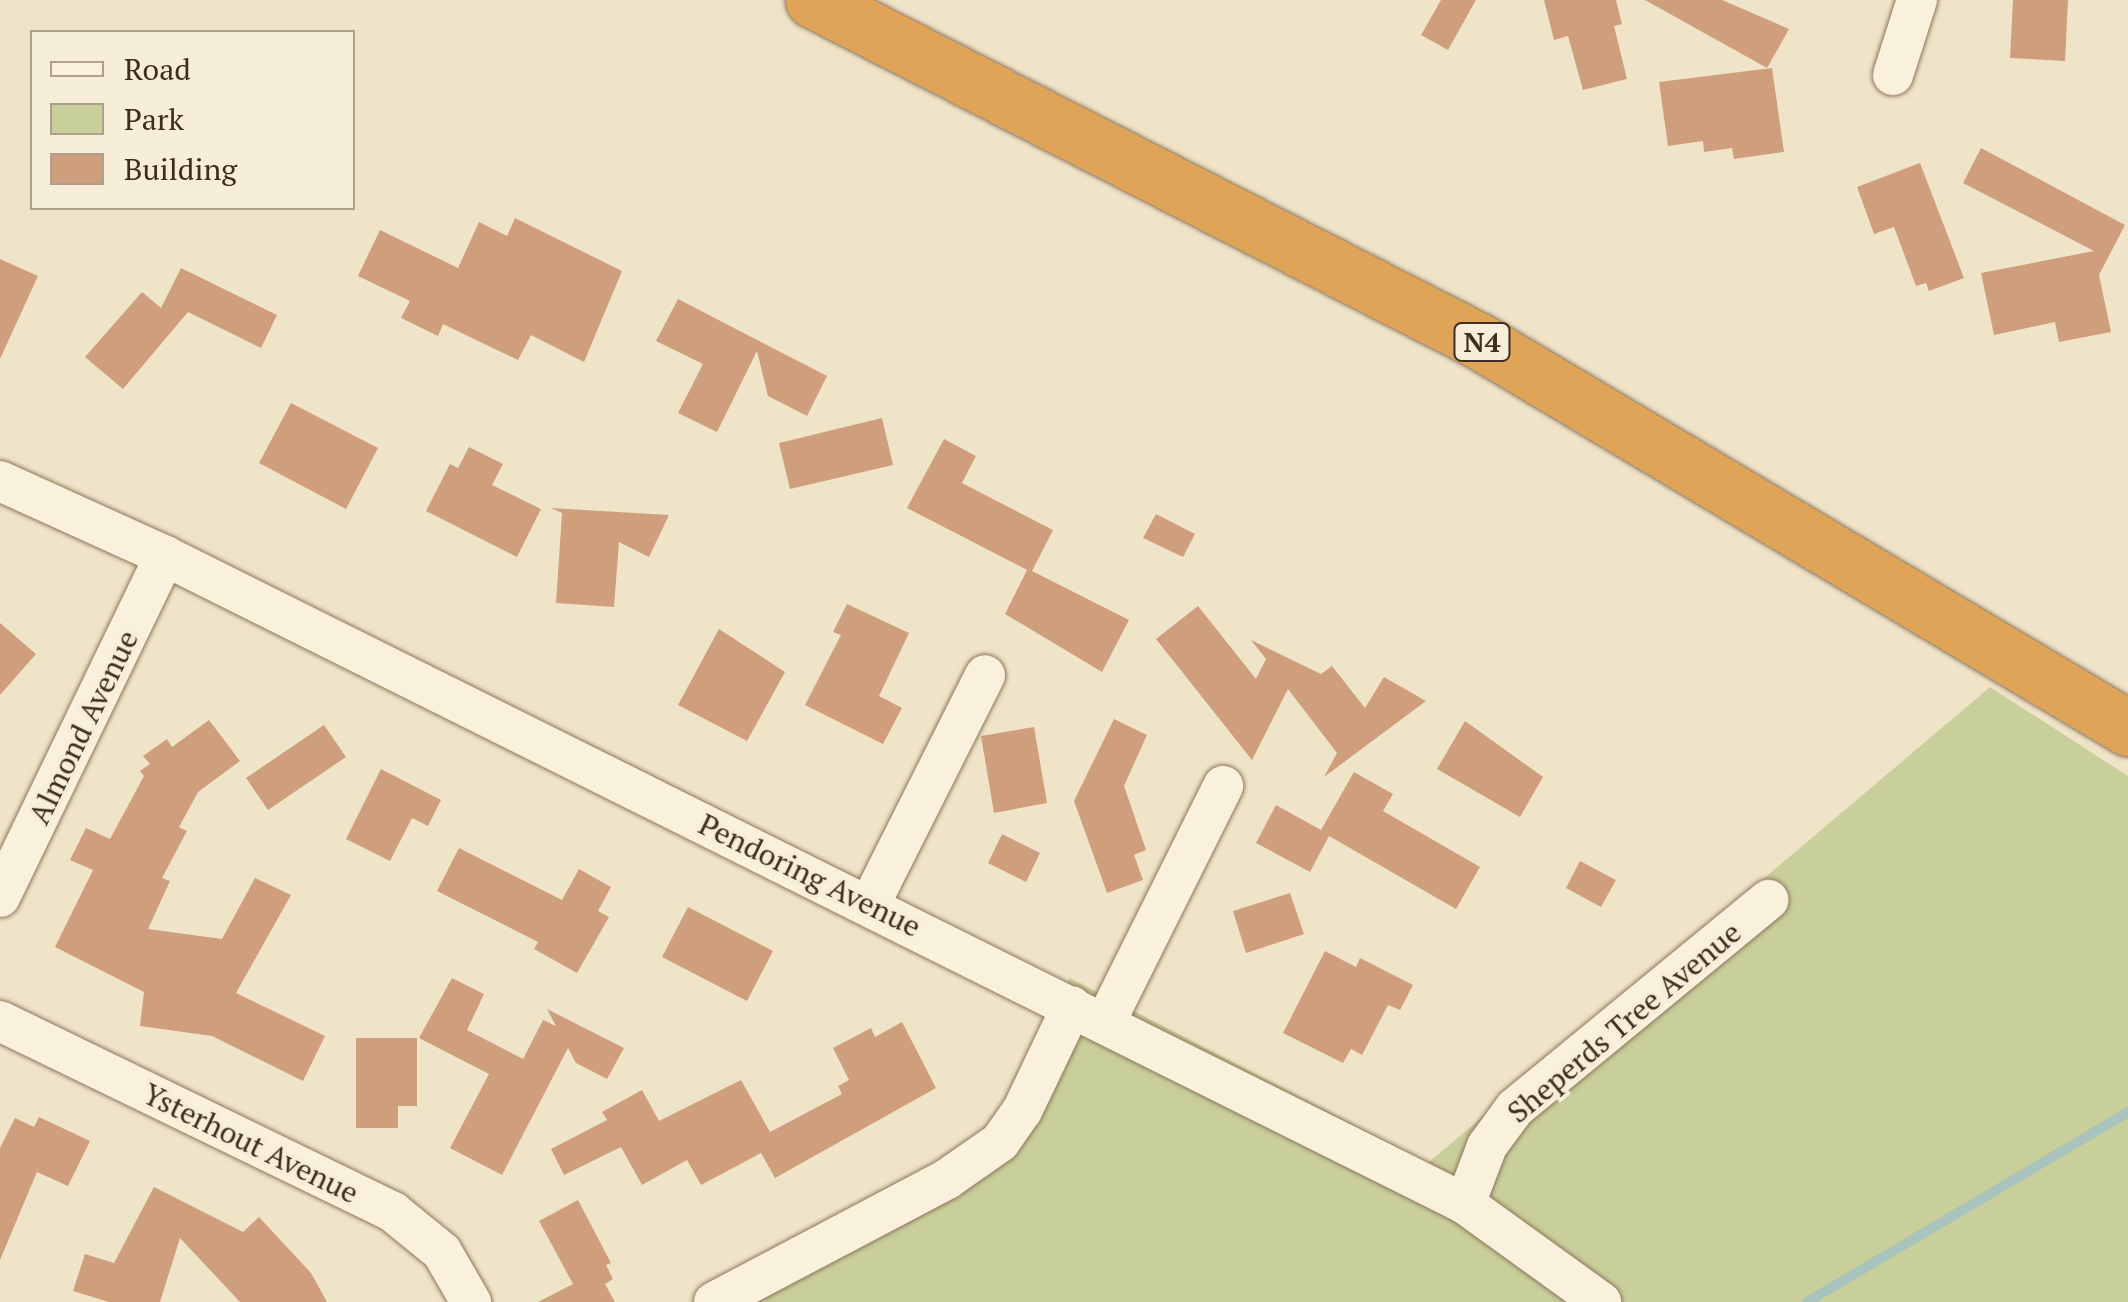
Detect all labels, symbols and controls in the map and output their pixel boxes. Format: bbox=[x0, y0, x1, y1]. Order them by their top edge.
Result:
legend bbox=[30, 30, 355, 210]
text: Road bbox=[124, 49, 191, 89]
text: Park bbox=[124, 99, 184, 139]
text: Building bbox=[124, 149, 237, 189]
road number: N4 bbox=[1452, 319, 1512, 365]
street label: Almond Avenue bbox=[20, 624, 146, 830]
street label: Pendoring Avenue bbox=[693, 806, 927, 944]
street label: Sheperds Tree Avenue bbox=[1500, 914, 1748, 1130]
street label: Ysterhout Avenue bbox=[137, 1075, 365, 1211]

